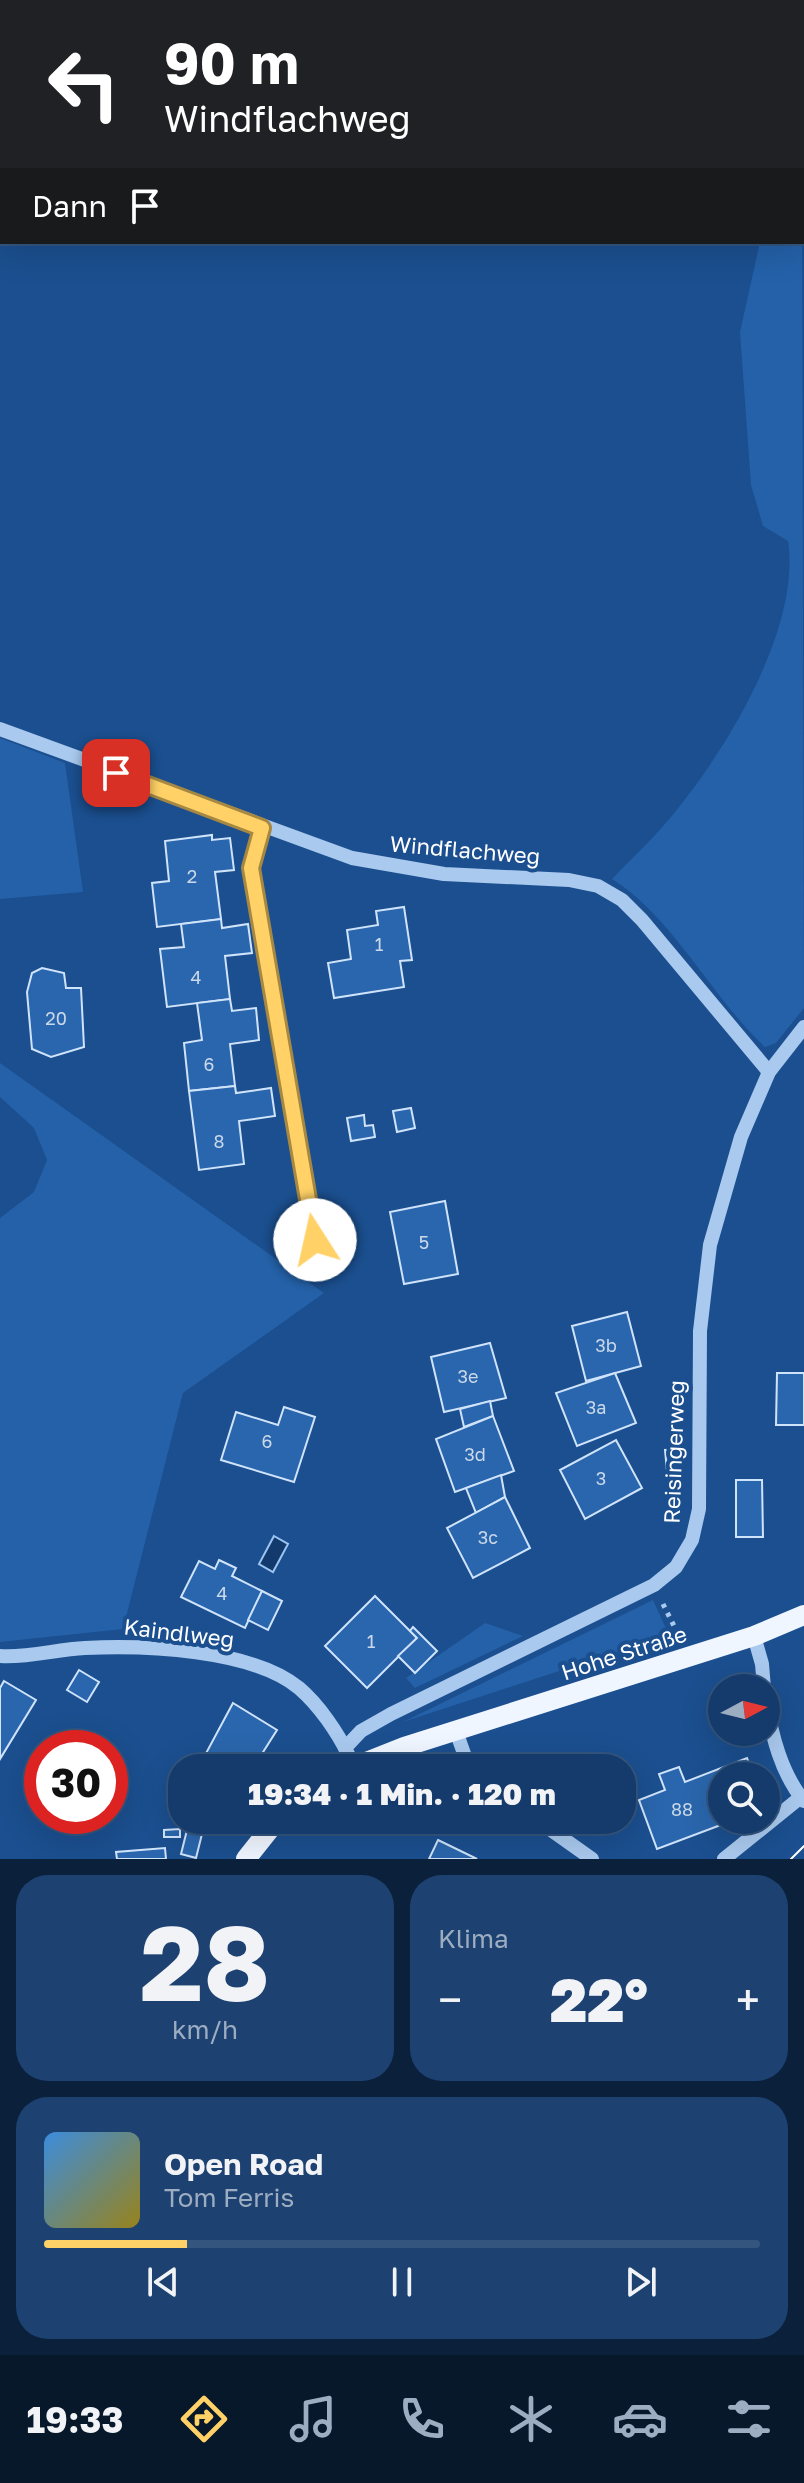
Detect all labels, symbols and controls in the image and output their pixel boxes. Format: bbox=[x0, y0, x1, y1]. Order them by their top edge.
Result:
text: 90 m bbox=[164, 29, 299, 96]
icon: left bbox=[32, 32, 136, 136]
text: Windflachweg bbox=[164, 97, 411, 140]
icon: arrive bbox=[123, 184, 167, 228]
text: Dann bbox=[32, 188, 107, 224]
pin bbox=[82, 739, 150, 807]
icon: arrive bbox=[94, 751, 138, 795]
street label: Windflachweg bbox=[389, 829, 541, 870]
house number: 2 bbox=[187, 865, 197, 887]
house number: 1 bbox=[375, 933, 384, 955]
house number: 4 bbox=[191, 966, 202, 988]
house number: 20 bbox=[45, 1007, 67, 1029]
house number: 6 bbox=[204, 1053, 214, 1075]
house number: 8 bbox=[214, 1130, 224, 1152]
position arrow bbox=[273, 1198, 357, 1282]
house number: 5 bbox=[419, 1231, 429, 1253]
house number: 3b bbox=[595, 1334, 617, 1356]
house number: 3e bbox=[458, 1365, 478, 1387]
street label: Reisingerweg bbox=[658, 1380, 689, 1524]
house number: 3a bbox=[586, 1396, 606, 1418]
house number: 6 bbox=[262, 1430, 272, 1452]
house number: 3d bbox=[464, 1443, 486, 1465]
house number: 3 bbox=[596, 1467, 606, 1489]
house number: 3c bbox=[478, 1526, 498, 1548]
house number: 4 bbox=[217, 1582, 228, 1604]
street label: Kaindlweg bbox=[122, 1612, 236, 1653]
street label: Hohe Straße bbox=[558, 1620, 690, 1686]
house number: 1 bbox=[367, 1630, 376, 1652]
north arrow bbox=[708, 1674, 780, 1746]
map controls bbox=[708, 1674, 780, 1834]
speed limit sign: 30 bbox=[24, 1730, 128, 1834]
button: search bbox=[708, 1762, 780, 1834]
text: 19:34 · 1 Min. · 120 m bbox=[248, 1776, 556, 1812]
house number: 88 bbox=[671, 1798, 693, 1820]
text: 28 bbox=[140, 1899, 270, 2024]
text: Klima bbox=[438, 1923, 509, 1954]
text: 22° bbox=[550, 1963, 648, 2035]
text: − bbox=[438, 1973, 462, 2026]
text: + bbox=[736, 1973, 760, 2026]
text: km/h bbox=[172, 2014, 238, 2045]
text: Open Road bbox=[164, 2146, 323, 2182]
text: Tom Ferris bbox=[164, 2182, 294, 2213]
icon: previous bbox=[141, 2260, 185, 2304]
icon: pause bbox=[380, 2260, 424, 2304]
icon: next bbox=[619, 2260, 663, 2304]
icon: directions bbox=[176, 2391, 232, 2447]
icon: music bbox=[285, 2391, 341, 2447]
icon: phone bbox=[394, 2391, 450, 2447]
icon: climate bbox=[503, 2391, 559, 2447]
icon: car bbox=[612, 2391, 668, 2447]
icon: filters bbox=[721, 2391, 777, 2447]
text: 19:33 bbox=[27, 2398, 123, 2441]

